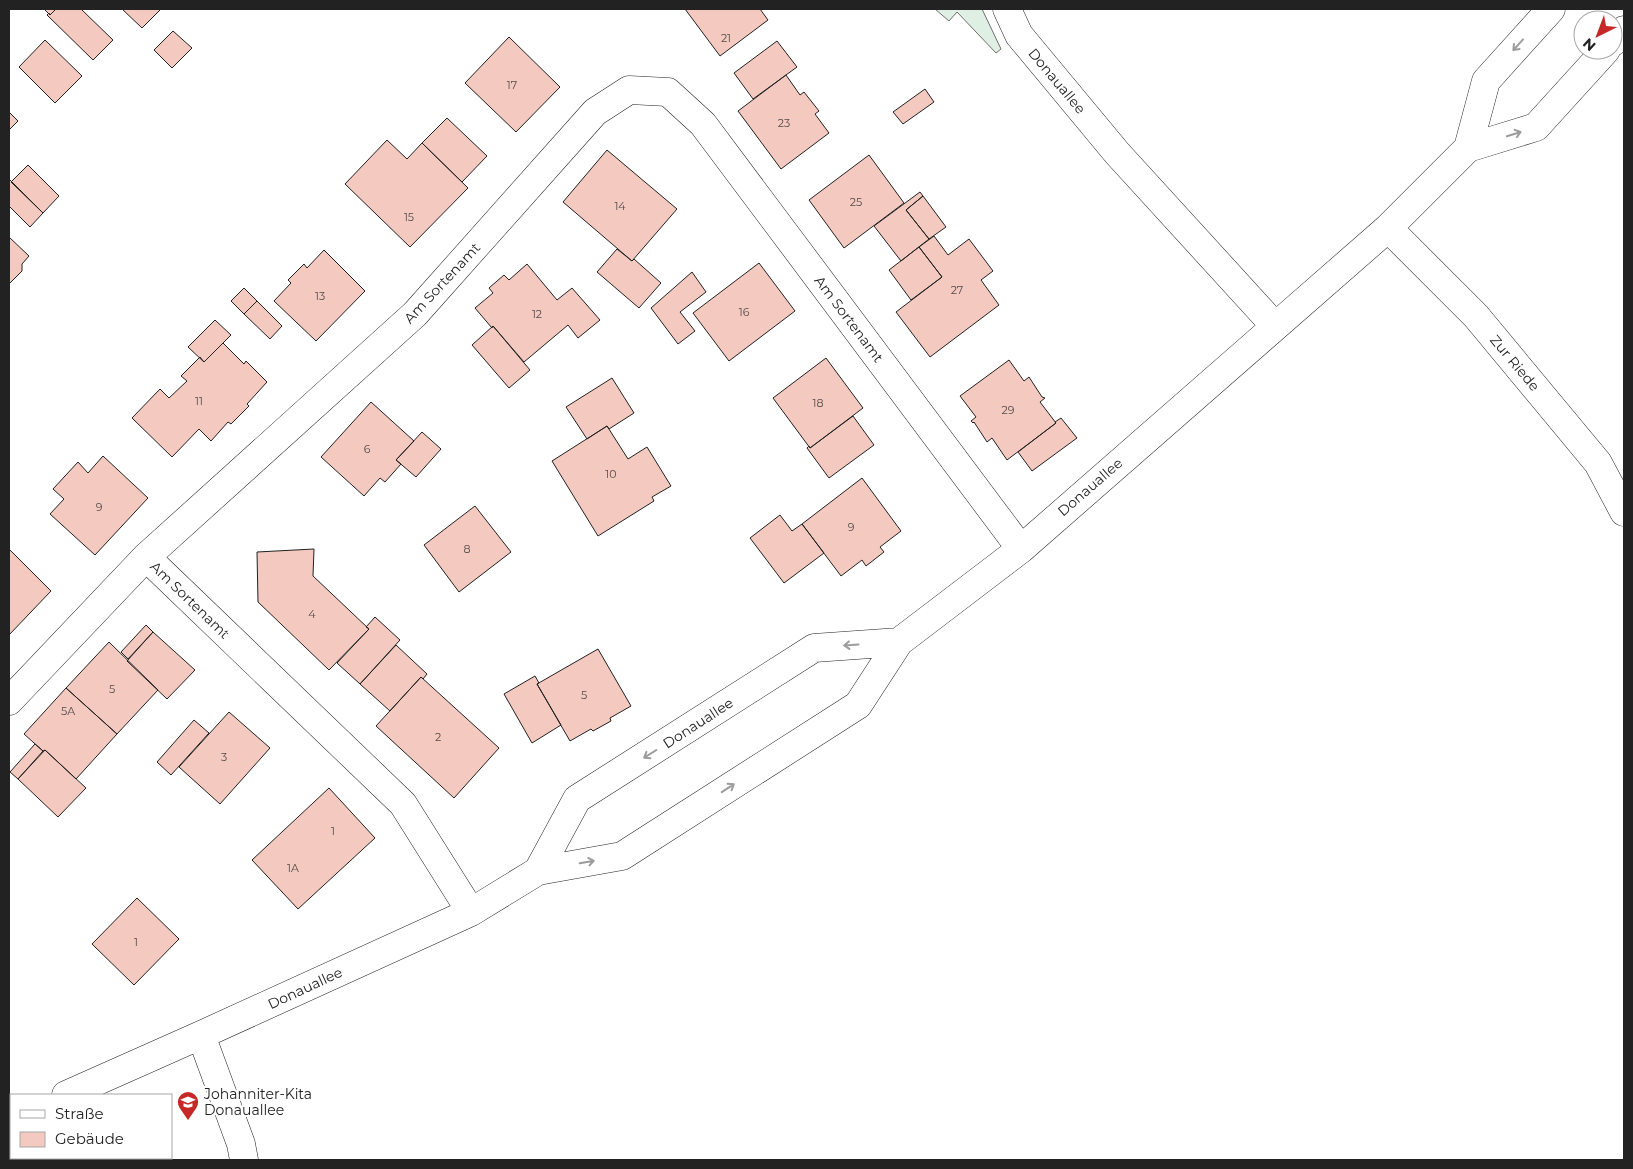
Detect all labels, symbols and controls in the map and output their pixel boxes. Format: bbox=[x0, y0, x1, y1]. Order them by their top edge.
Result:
north arrow bbox=[1573, 10, 1623, 60]
house number: 21 bbox=[721, 31, 731, 45]
text: N bbox=[1579, 34, 1600, 55]
one-way arrow bbox=[1512, 38, 1524, 51]
street label: Donauallee bbox=[1024, 45, 1090, 117]
house number: 17 bbox=[507, 78, 517, 92]
house number: 23 bbox=[778, 116, 790, 130]
one-way arrow bbox=[1506, 128, 1522, 138]
house number: 25 bbox=[850, 195, 862, 209]
house number: 14 bbox=[614, 199, 626, 213]
house number: 15 bbox=[404, 210, 414, 224]
street label: Am Sortenamt bbox=[400, 239, 484, 327]
street label: Am Sortenamt bbox=[811, 272, 888, 366]
house number: 27 bbox=[951, 283, 963, 297]
house number: 13 bbox=[315, 289, 325, 303]
house number: 16 bbox=[739, 305, 750, 319]
house number: 12 bbox=[532, 307, 542, 321]
street label: Zur Riede bbox=[1486, 331, 1544, 395]
house number: 11 bbox=[195, 394, 203, 408]
house number: 18 bbox=[813, 396, 824, 410]
house number: 29 bbox=[1002, 403, 1015, 417]
house number: 6 bbox=[364, 442, 371, 456]
street label: Donauallee bbox=[1054, 454, 1126, 520]
house number: 10 bbox=[605, 467, 617, 481]
house number: 9 bbox=[96, 500, 103, 514]
house number: 9 bbox=[848, 520, 855, 534]
house number: 8 bbox=[463, 542, 471, 556]
street label: Am Sortenamt bbox=[146, 557, 234, 643]
house number: 4 bbox=[308, 607, 316, 621]
one-way arrow bbox=[843, 641, 859, 650]
house number: 5 bbox=[109, 682, 115, 696]
house number: 5 bbox=[581, 688, 587, 702]
street label: Donauallee bbox=[659, 694, 737, 752]
house number: 5A bbox=[61, 704, 75, 718]
house number: 2 bbox=[435, 730, 441, 744]
one-way arrow bbox=[643, 749, 657, 759]
house number: 3 bbox=[221, 750, 227, 764]
one-way arrow bbox=[721, 783, 735, 793]
house number: 1 bbox=[331, 824, 335, 838]
one-way arrow bbox=[578, 857, 594, 867]
house number: 1A bbox=[287, 861, 299, 875]
house number: 1 bbox=[134, 935, 138, 949]
street label: Donauallee bbox=[265, 963, 345, 1013]
place label: Johanniter-Kita Donauallee bbox=[203, 1085, 312, 1119]
school or university icon: Johanniter-Kita Donauallee bbox=[176, 1090, 200, 1121]
legend bbox=[10, 1094, 172, 1159]
text: Straße bbox=[55, 1104, 104, 1123]
text: Gebäude bbox=[55, 1129, 124, 1148]

